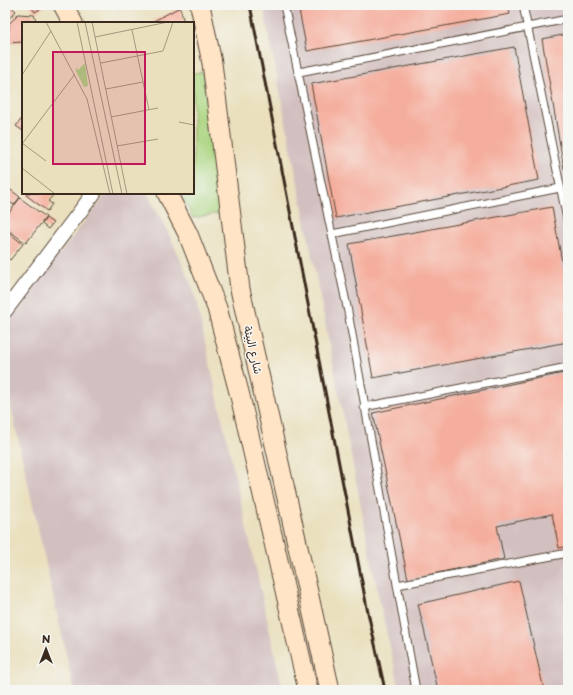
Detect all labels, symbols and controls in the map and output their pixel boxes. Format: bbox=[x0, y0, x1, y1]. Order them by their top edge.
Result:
inset map bbox=[22, 22, 194, 194]
street label: شارع البيئة bbox=[239, 324, 267, 376]
north arrow bbox=[26, 629, 66, 669]
text: N bbox=[42, 630, 51, 647]

